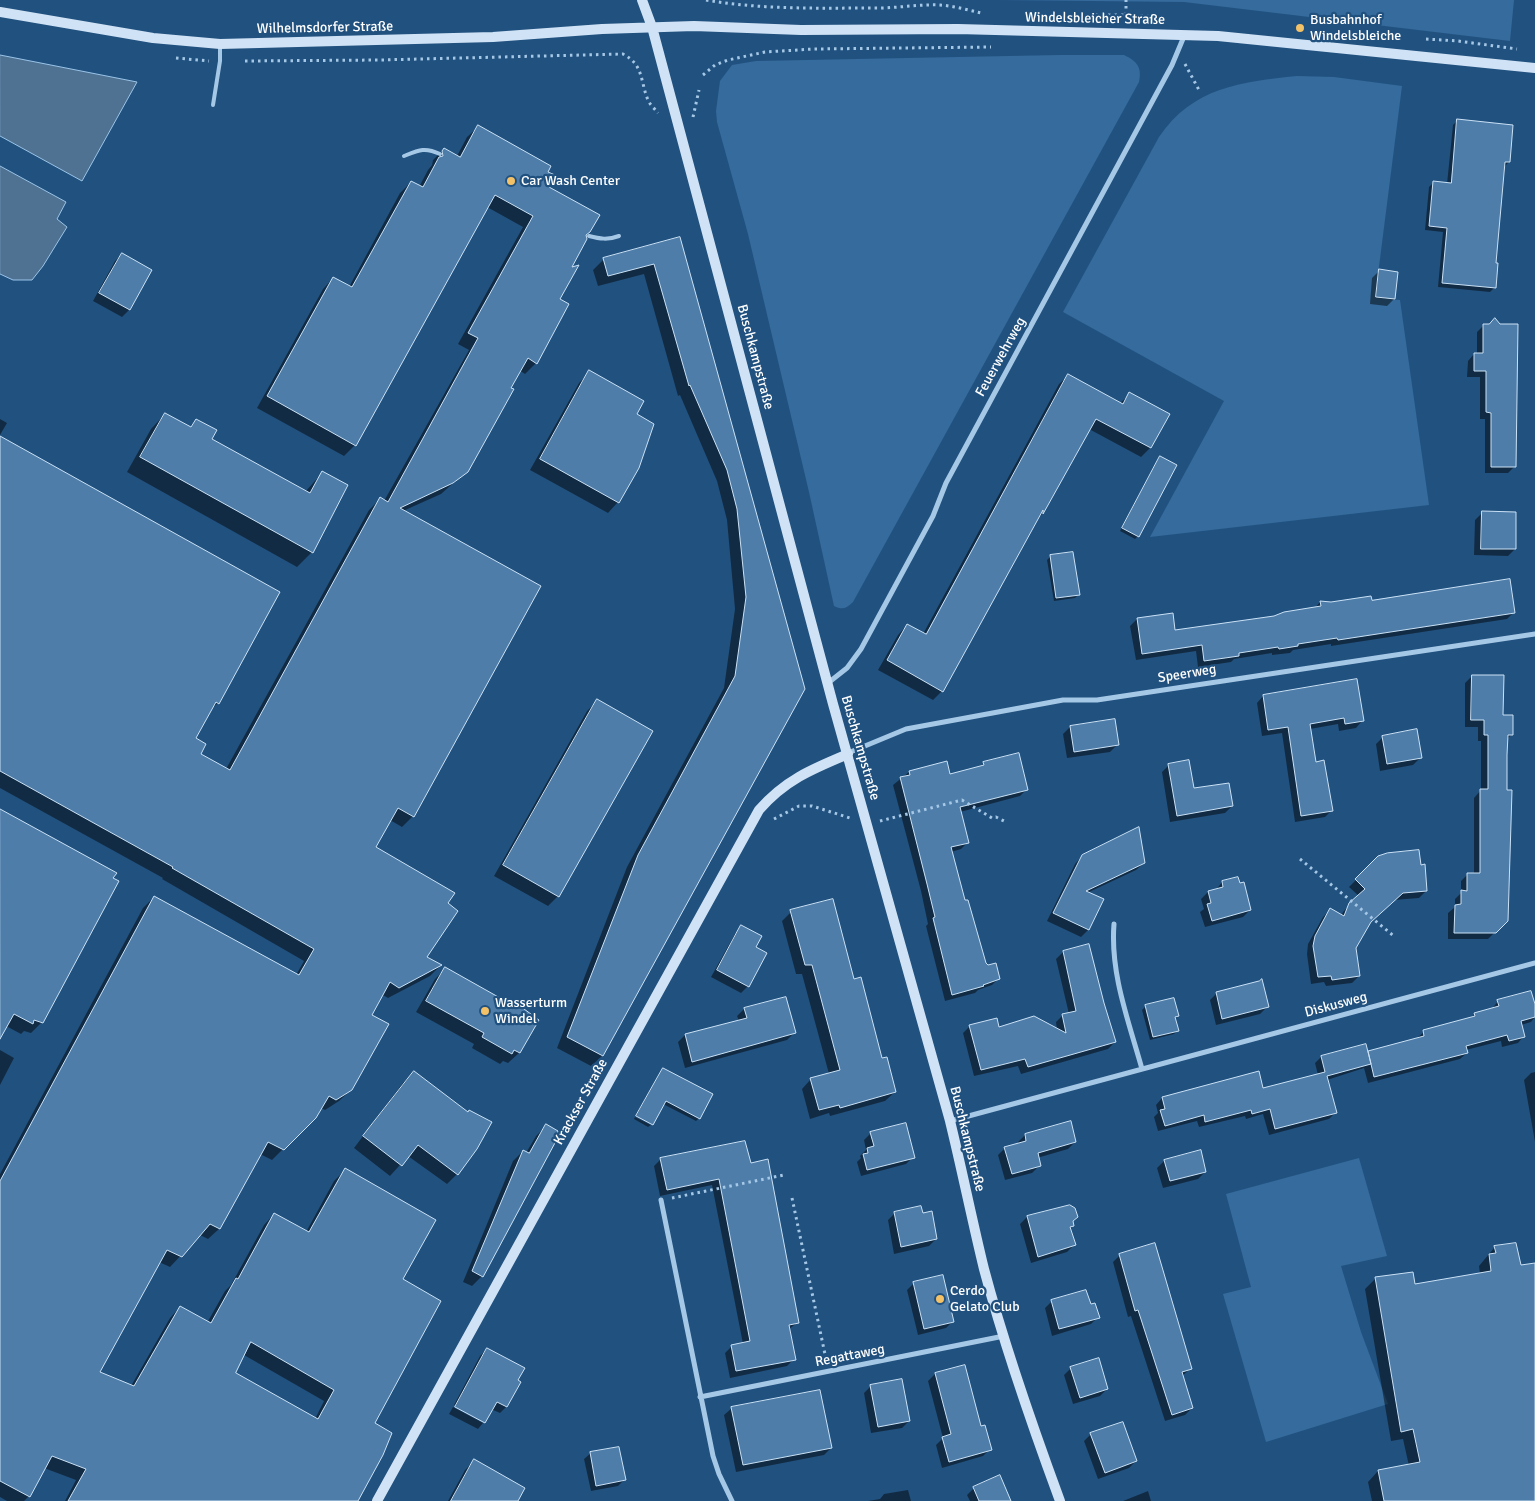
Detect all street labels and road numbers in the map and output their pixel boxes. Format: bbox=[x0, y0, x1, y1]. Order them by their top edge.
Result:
street label: Windelsbleicher Straße bbox=[1025, 9, 1165, 29]
street label: Wilhelmsdorfer Straße bbox=[257, 18, 393, 38]
street label: Buschkampstraße bbox=[733, 303, 777, 411]
street label: Feuerwehrweg bbox=[972, 314, 1030, 400]
street label: Speerweg bbox=[1157, 661, 1217, 687]
street label: Buschkampstraße bbox=[837, 694, 883, 802]
street label: Diskusweg bbox=[1303, 989, 1369, 1021]
street label: Krackser Straße bbox=[550, 1056, 612, 1148]
street label: Buschkampstraße bbox=[946, 1085, 988, 1193]
street label: Regattaweg bbox=[814, 1341, 886, 1371]

